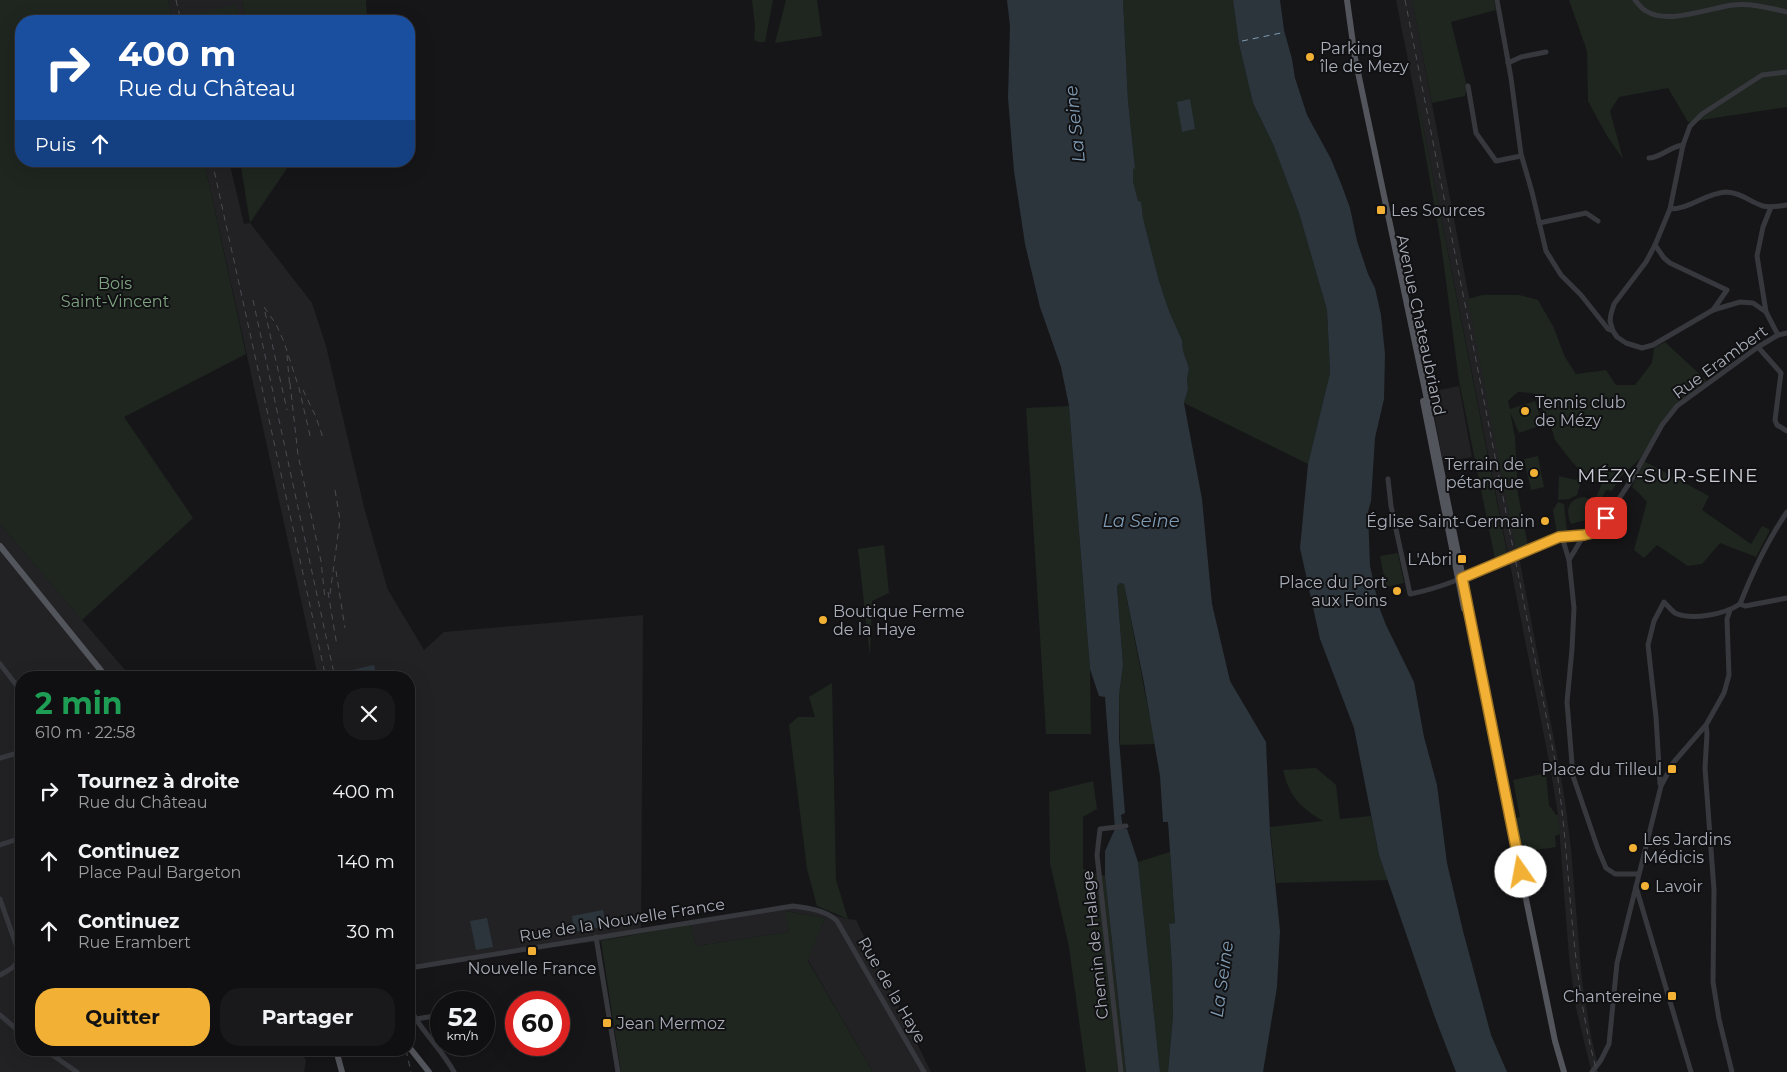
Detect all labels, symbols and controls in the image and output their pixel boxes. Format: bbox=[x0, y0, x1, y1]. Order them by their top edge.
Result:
text: 400 m bbox=[118, 32, 236, 75]
icon: right bbox=[35, 35, 100, 100]
place label: Parking île de Mezy bbox=[1319, 39, 1409, 76]
marker: Parking île de Mezy bbox=[1304, 51, 1316, 63]
text: Rue du Château bbox=[118, 75, 296, 102]
water label: La Seine bbox=[1060, 84, 1090, 164]
icon: ahead bbox=[86, 130, 114, 158]
text: Puis bbox=[35, 133, 76, 156]
place label: Les Sources bbox=[1391, 201, 1485, 220]
marker: Les Sources bbox=[1375, 204, 1387, 216]
street label: Avenue Chateaubriand bbox=[1393, 233, 1449, 417]
park label: Bois Saint-Vincent bbox=[61, 274, 170, 311]
street label: Rue Erambert bbox=[1669, 321, 1772, 403]
place label: Tennis club de Mézy bbox=[1535, 393, 1626, 430]
marker: Tennis club de Mézy bbox=[1519, 405, 1531, 417]
place label: Terrain de pétanque bbox=[1445, 455, 1524, 492]
district label: MÉZY-SUR-SEINE bbox=[1577, 464, 1759, 487]
marker: Terrain de pétanque bbox=[1528, 467, 1540, 479]
pin bbox=[1585, 497, 1627, 539]
icon: arrive bbox=[1592, 504, 1620, 532]
water label: La Seine bbox=[1102, 510, 1180, 532]
place label: Église Saint-Germain bbox=[1366, 512, 1535, 531]
marker: Église Saint-Germain bbox=[1539, 515, 1551, 527]
place label: L'Abri bbox=[1407, 550, 1452, 569]
marker: L'Abri bbox=[1456, 553, 1468, 565]
place label: Place du Port aux Foins bbox=[1279, 573, 1387, 610]
marker: Place du Port aux Foins bbox=[1391, 585, 1403, 597]
place label: Boutique Ferme de la Haye bbox=[833, 602, 965, 639]
marker: Boutique Ferme de la Haye bbox=[817, 614, 829, 626]
text: 2 min bbox=[35, 685, 122, 722]
button: close bbox=[343, 688, 395, 740]
text: 610 m · 22:58 bbox=[35, 723, 136, 742]
place label: Place du Tilleul bbox=[1541, 760, 1662, 779]
marker: Place du Tilleul bbox=[1666, 763, 1678, 775]
text: Tournez à droite bbox=[78, 770, 239, 793]
icon: right bbox=[35, 777, 63, 805]
text: 400 m bbox=[332, 780, 395, 803]
text: Rue du Château bbox=[78, 793, 207, 812]
place label: Les Jardins Médicis bbox=[1643, 830, 1732, 867]
text: Continuez bbox=[78, 840, 179, 863]
marker: Les Jardins Médicis bbox=[1627, 842, 1639, 854]
position arrow bbox=[1494, 845, 1546, 897]
icon: ahead bbox=[35, 847, 63, 875]
text: 140 m bbox=[338, 850, 395, 873]
text: Place Paul Bargeton bbox=[78, 863, 241, 882]
street label: Chemin de Halage bbox=[1078, 870, 1112, 1020]
place label: Lavoir bbox=[1655, 877, 1703, 896]
marker: Lavoir bbox=[1639, 880, 1651, 892]
street label: Rue de la Nouvelle France bbox=[518, 894, 726, 946]
text: Continuez bbox=[78, 910, 179, 933]
icon: ahead bbox=[35, 917, 63, 945]
text: 30 m bbox=[347, 920, 395, 943]
text: Rue Erambert bbox=[78, 933, 191, 952]
street label: Rue de la Haye bbox=[854, 934, 930, 1046]
water label: La Seine bbox=[1206, 939, 1238, 1019]
marker: Nouvelle France bbox=[526, 945, 538, 957]
place label: Nouvelle France bbox=[468, 959, 596, 978]
place label: Chantereine bbox=[1563, 987, 1662, 1006]
button: Quitter bbox=[35, 988, 210, 1046]
button: Partager bbox=[220, 988, 395, 1046]
marker: Chantereine bbox=[1666, 990, 1678, 1002]
speed limit sign: 60 bbox=[505, 991, 570, 1056]
text: 52 bbox=[448, 1002, 477, 1032]
place label: Jean Mermoz bbox=[616, 1014, 725, 1033]
marker: Jean Mermoz bbox=[601, 1017, 613, 1029]
text: km/h bbox=[446, 1028, 479, 1043]

